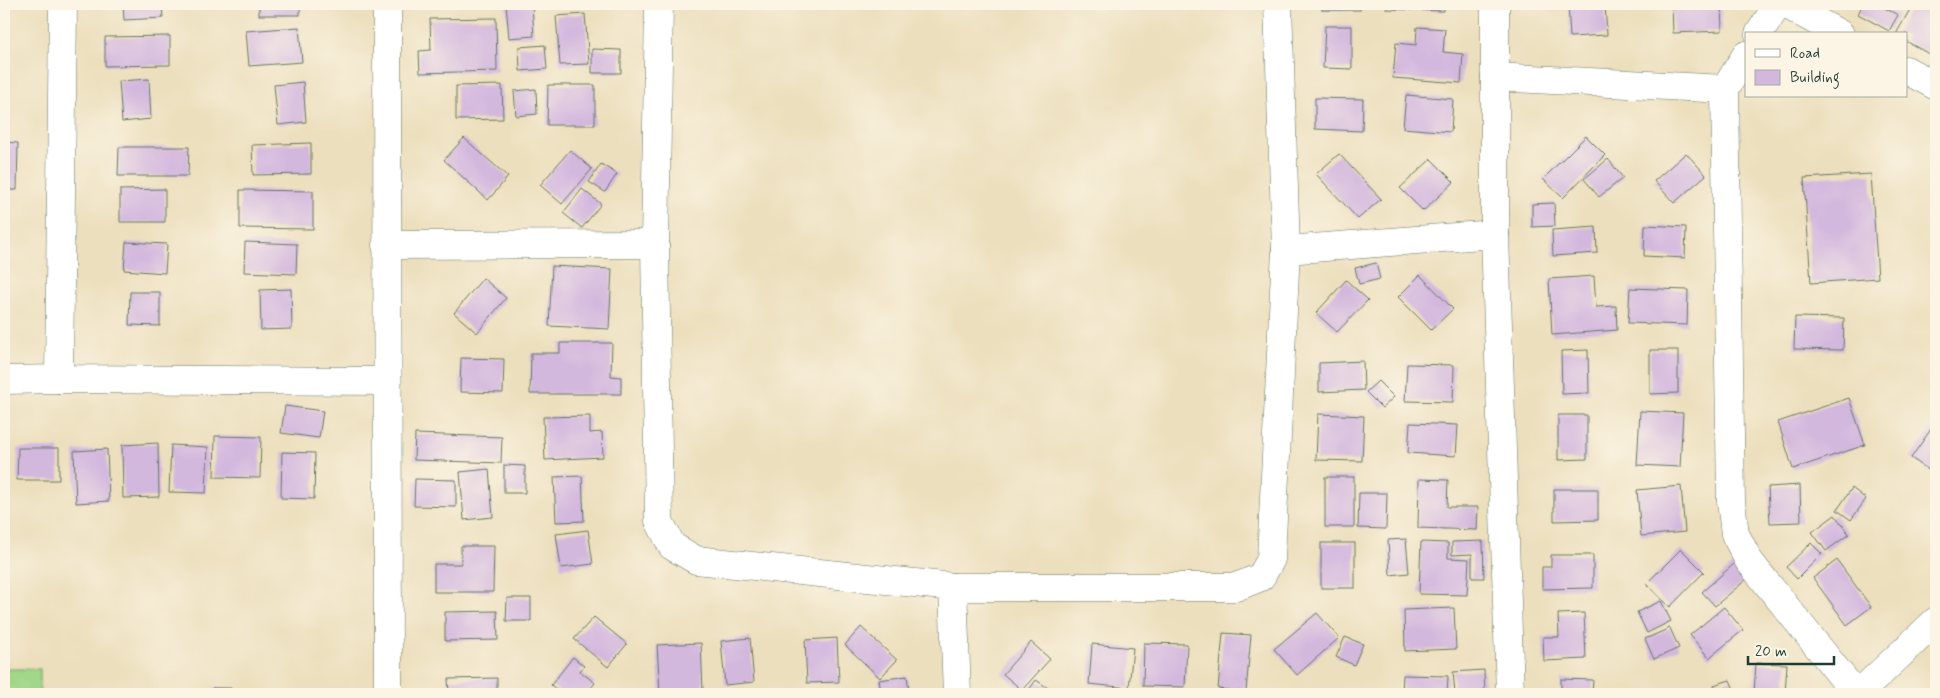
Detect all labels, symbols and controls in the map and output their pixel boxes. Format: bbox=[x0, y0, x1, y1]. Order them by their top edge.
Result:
legend bbox=[1745, 32, 1908, 98]
text: Road bbox=[1790, 44, 1820, 64]
text: Building bbox=[1790, 68, 1840, 89]
scale bar bbox=[1748, 633, 1834, 665]
text: 20 m bbox=[1755, 642, 1787, 662]

